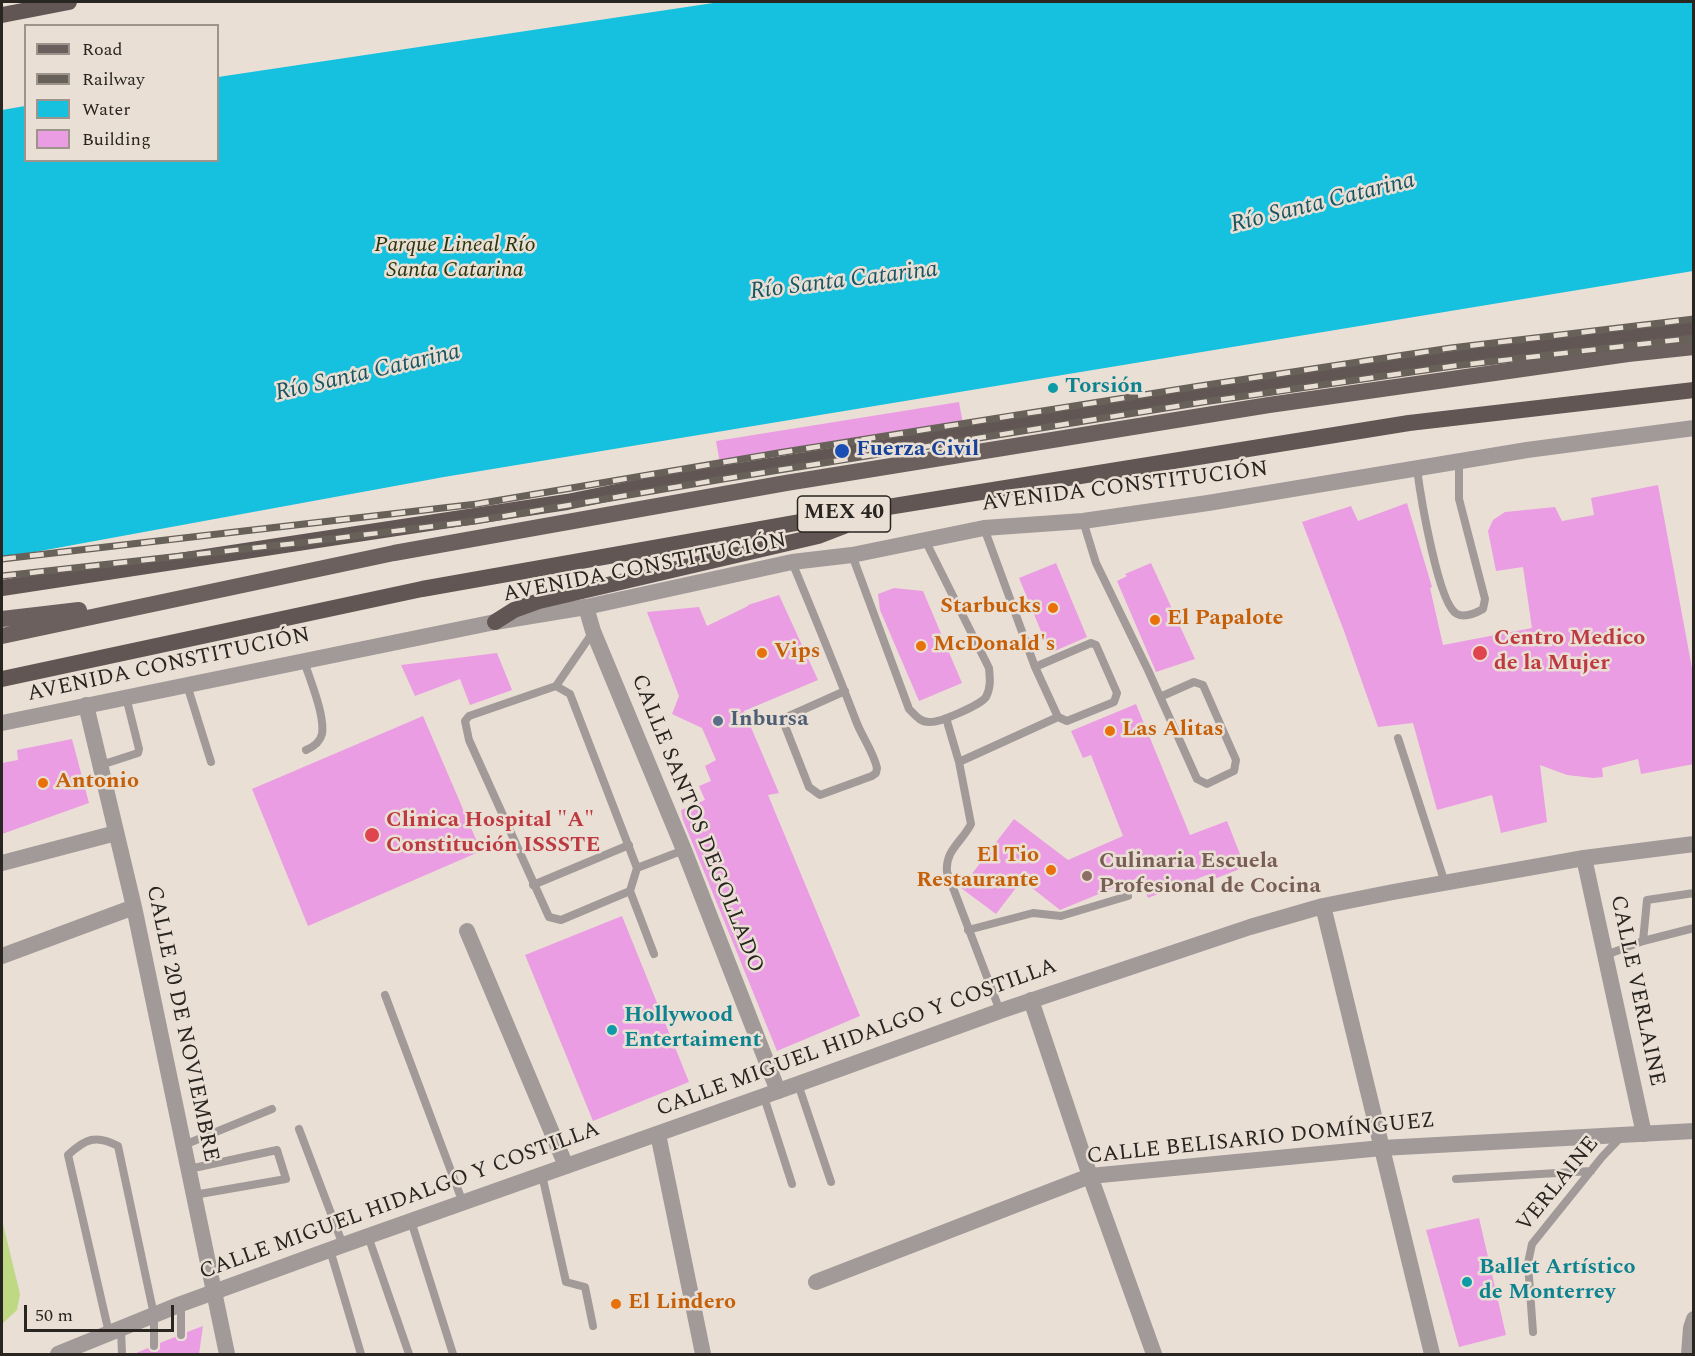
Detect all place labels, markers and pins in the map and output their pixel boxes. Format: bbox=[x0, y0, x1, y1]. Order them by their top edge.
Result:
place label: Torsión bbox=[1065, 375, 1143, 401]
marker: Torsión bbox=[1046, 381, 1060, 395]
place label: Fuerza Civil bbox=[856, 438, 979, 464]
marker: Fuerza Civil bbox=[833, 442, 851, 460]
place label: Starbucks bbox=[940, 595, 1041, 621]
marker: Starbucks bbox=[1046, 601, 1060, 615]
place label: El Papalote bbox=[1167, 607, 1283, 633]
marker: El Papalote bbox=[1148, 613, 1162, 627]
place label: Centro Medico de la Mujer bbox=[1494, 627, 1645, 678]
place label: McDonald's bbox=[933, 633, 1055, 659]
marker: McDonald's bbox=[914, 639, 928, 653]
place label: Vips bbox=[774, 640, 820, 666]
marker: Centro Medico de la Mujer bbox=[1471, 644, 1489, 662]
marker: Vips bbox=[755, 646, 769, 660]
place label: Inbursa bbox=[730, 708, 809, 734]
marker: Inbursa bbox=[711, 714, 725, 728]
place label: Las Alitas bbox=[1122, 718, 1224, 744]
marker: Las Alitas bbox=[1103, 724, 1117, 738]
place label: Antonio bbox=[55, 770, 139, 796]
marker: Antonio bbox=[36, 776, 50, 790]
place label: Clinica Hospital "A" Constitución ISSSTE bbox=[386, 809, 600, 860]
marker: Clinica Hospital "A" Constitución ISSSTE bbox=[363, 826, 381, 844]
place label: El Tio Restaurante bbox=[916, 844, 1039, 896]
place label: Culinaria Escuela Profesional de Cocina bbox=[1099, 850, 1321, 902]
marker: El Tio Restaurante bbox=[1044, 863, 1058, 877]
marker: Culinaria Escuela Profesional de Cocina bbox=[1080, 869, 1094, 883]
place label: Hollywood Entertaiment bbox=[624, 1004, 761, 1056]
marker: Hollywood Entertaiment bbox=[605, 1023, 619, 1037]
place label: Ballet Artístico de Monterrey bbox=[1479, 1256, 1635, 1308]
marker: Ballet Artístico de Monterrey bbox=[1460, 1275, 1474, 1289]
place label: El Lindero bbox=[628, 1291, 736, 1317]
marker: El Lindero bbox=[609, 1297, 623, 1311]

